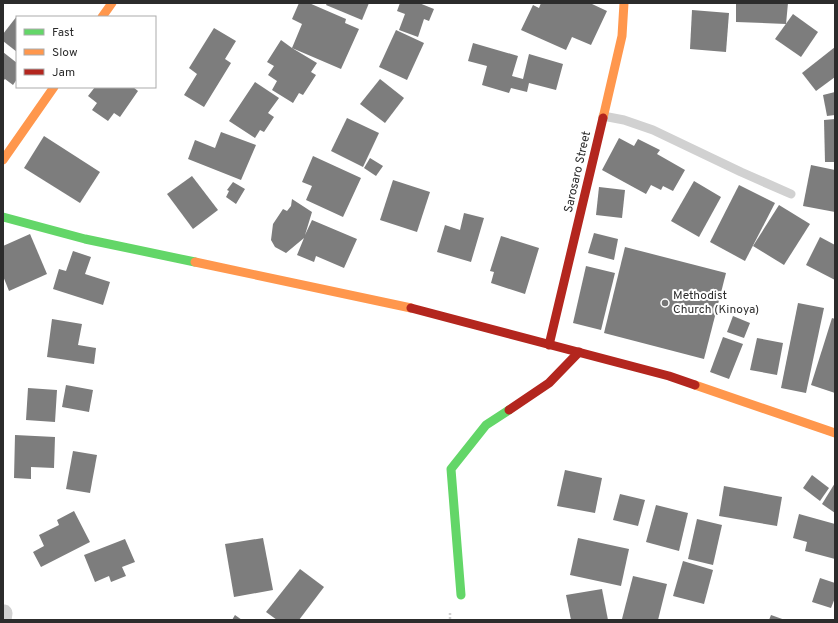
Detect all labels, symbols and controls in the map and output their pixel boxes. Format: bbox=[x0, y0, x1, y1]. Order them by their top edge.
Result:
legend bbox=[16, 16, 156, 88]
text: Fast bbox=[52, 25, 74, 41]
text: Slow bbox=[52, 45, 78, 61]
text: Jam bbox=[52, 65, 75, 81]
street label: Sarosaro Street bbox=[561, 130, 595, 214]
place label: Methodist Church (Kinoya) bbox=[673, 288, 759, 318]
marker: Methodist Church (Kinoya) bbox=[660, 298, 670, 308]

